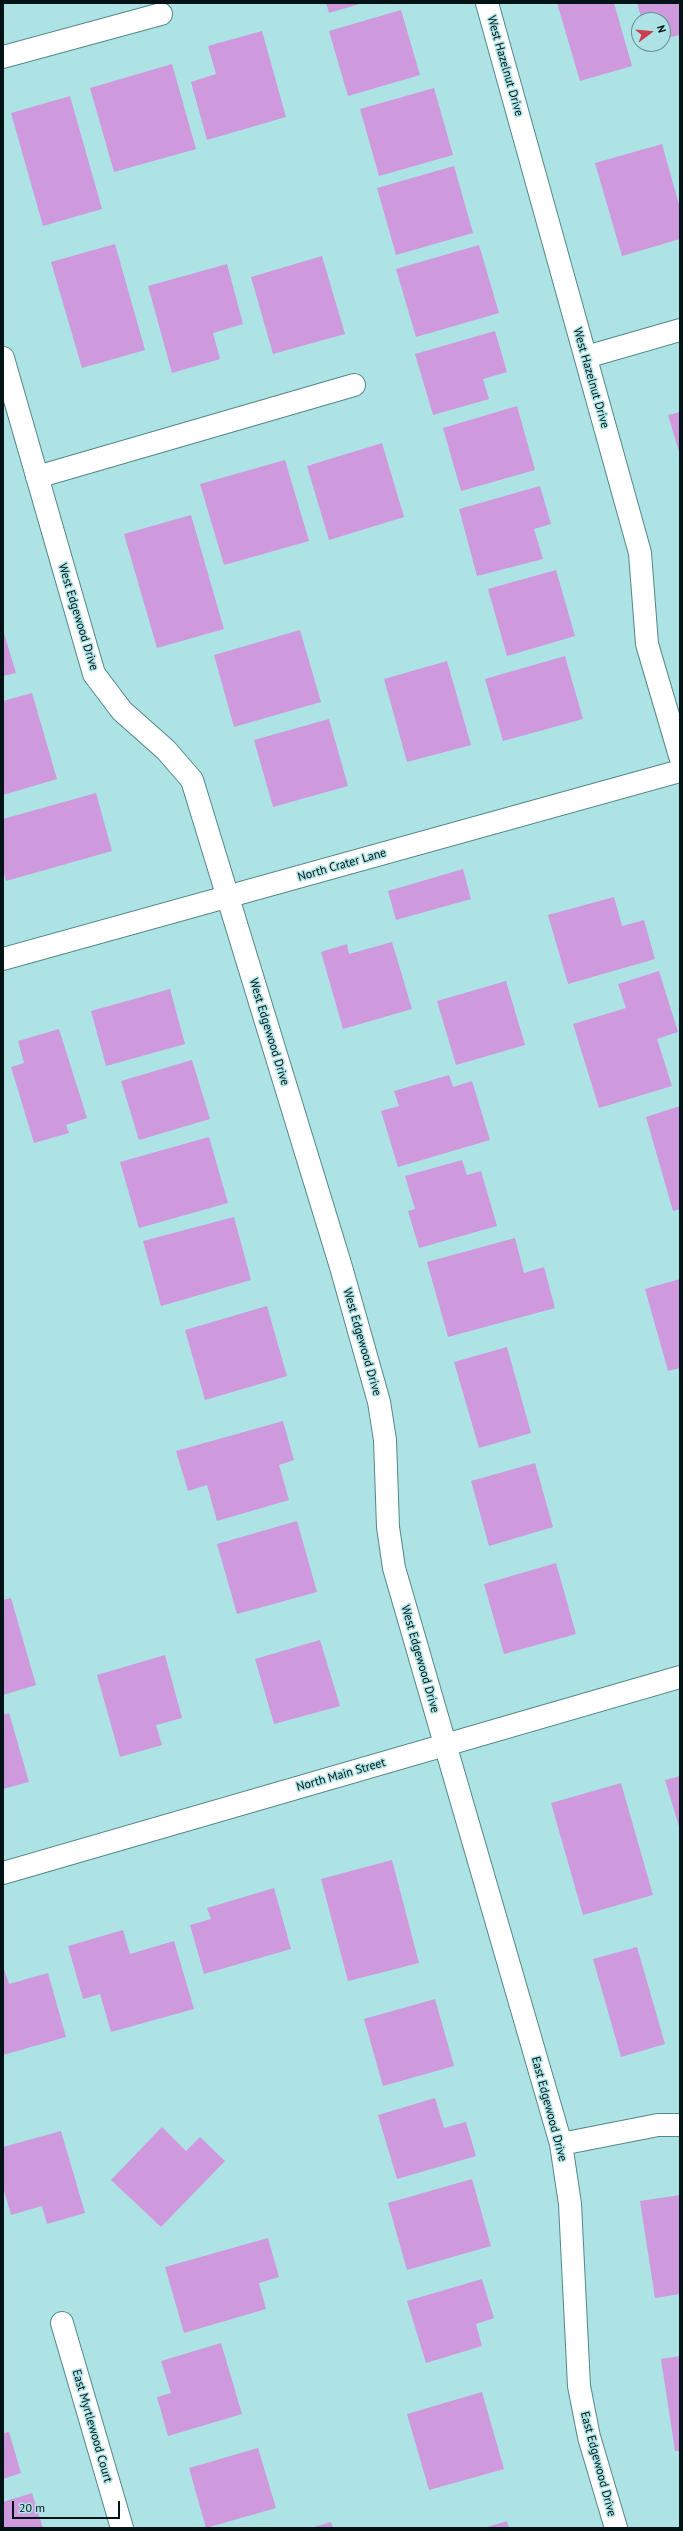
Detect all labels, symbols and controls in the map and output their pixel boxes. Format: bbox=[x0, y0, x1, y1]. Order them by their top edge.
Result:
north arrow bbox=[631, 12, 671, 52]
street label: West Hazelnut Drive bbox=[484, 14, 526, 118]
text: N bbox=[654, 24, 669, 34]
street label: West Hazelnut Drive bbox=[570, 326, 612, 430]
street label: West Edgewood Drive bbox=[55, 562, 101, 672]
street label: North Crater Lane bbox=[296, 845, 388, 885]
street label: West Edgewood Drive bbox=[246, 977, 292, 1087]
street label: West Edgewood Drive bbox=[340, 1287, 384, 1397]
street label: West Edgewood Drive bbox=[398, 1604, 442, 1714]
street label: North Main Street bbox=[295, 1755, 387, 1795]
street label: East Edgewood Drive bbox=[528, 2055, 570, 2163]
street label: East Myrtlewood Court bbox=[69, 2368, 115, 2484]
street label: East Edgewood Drive bbox=[577, 2410, 619, 2518]
scale bar bbox=[14, 2493, 122, 2519]
text: 20 m bbox=[19, 2500, 45, 2515]

